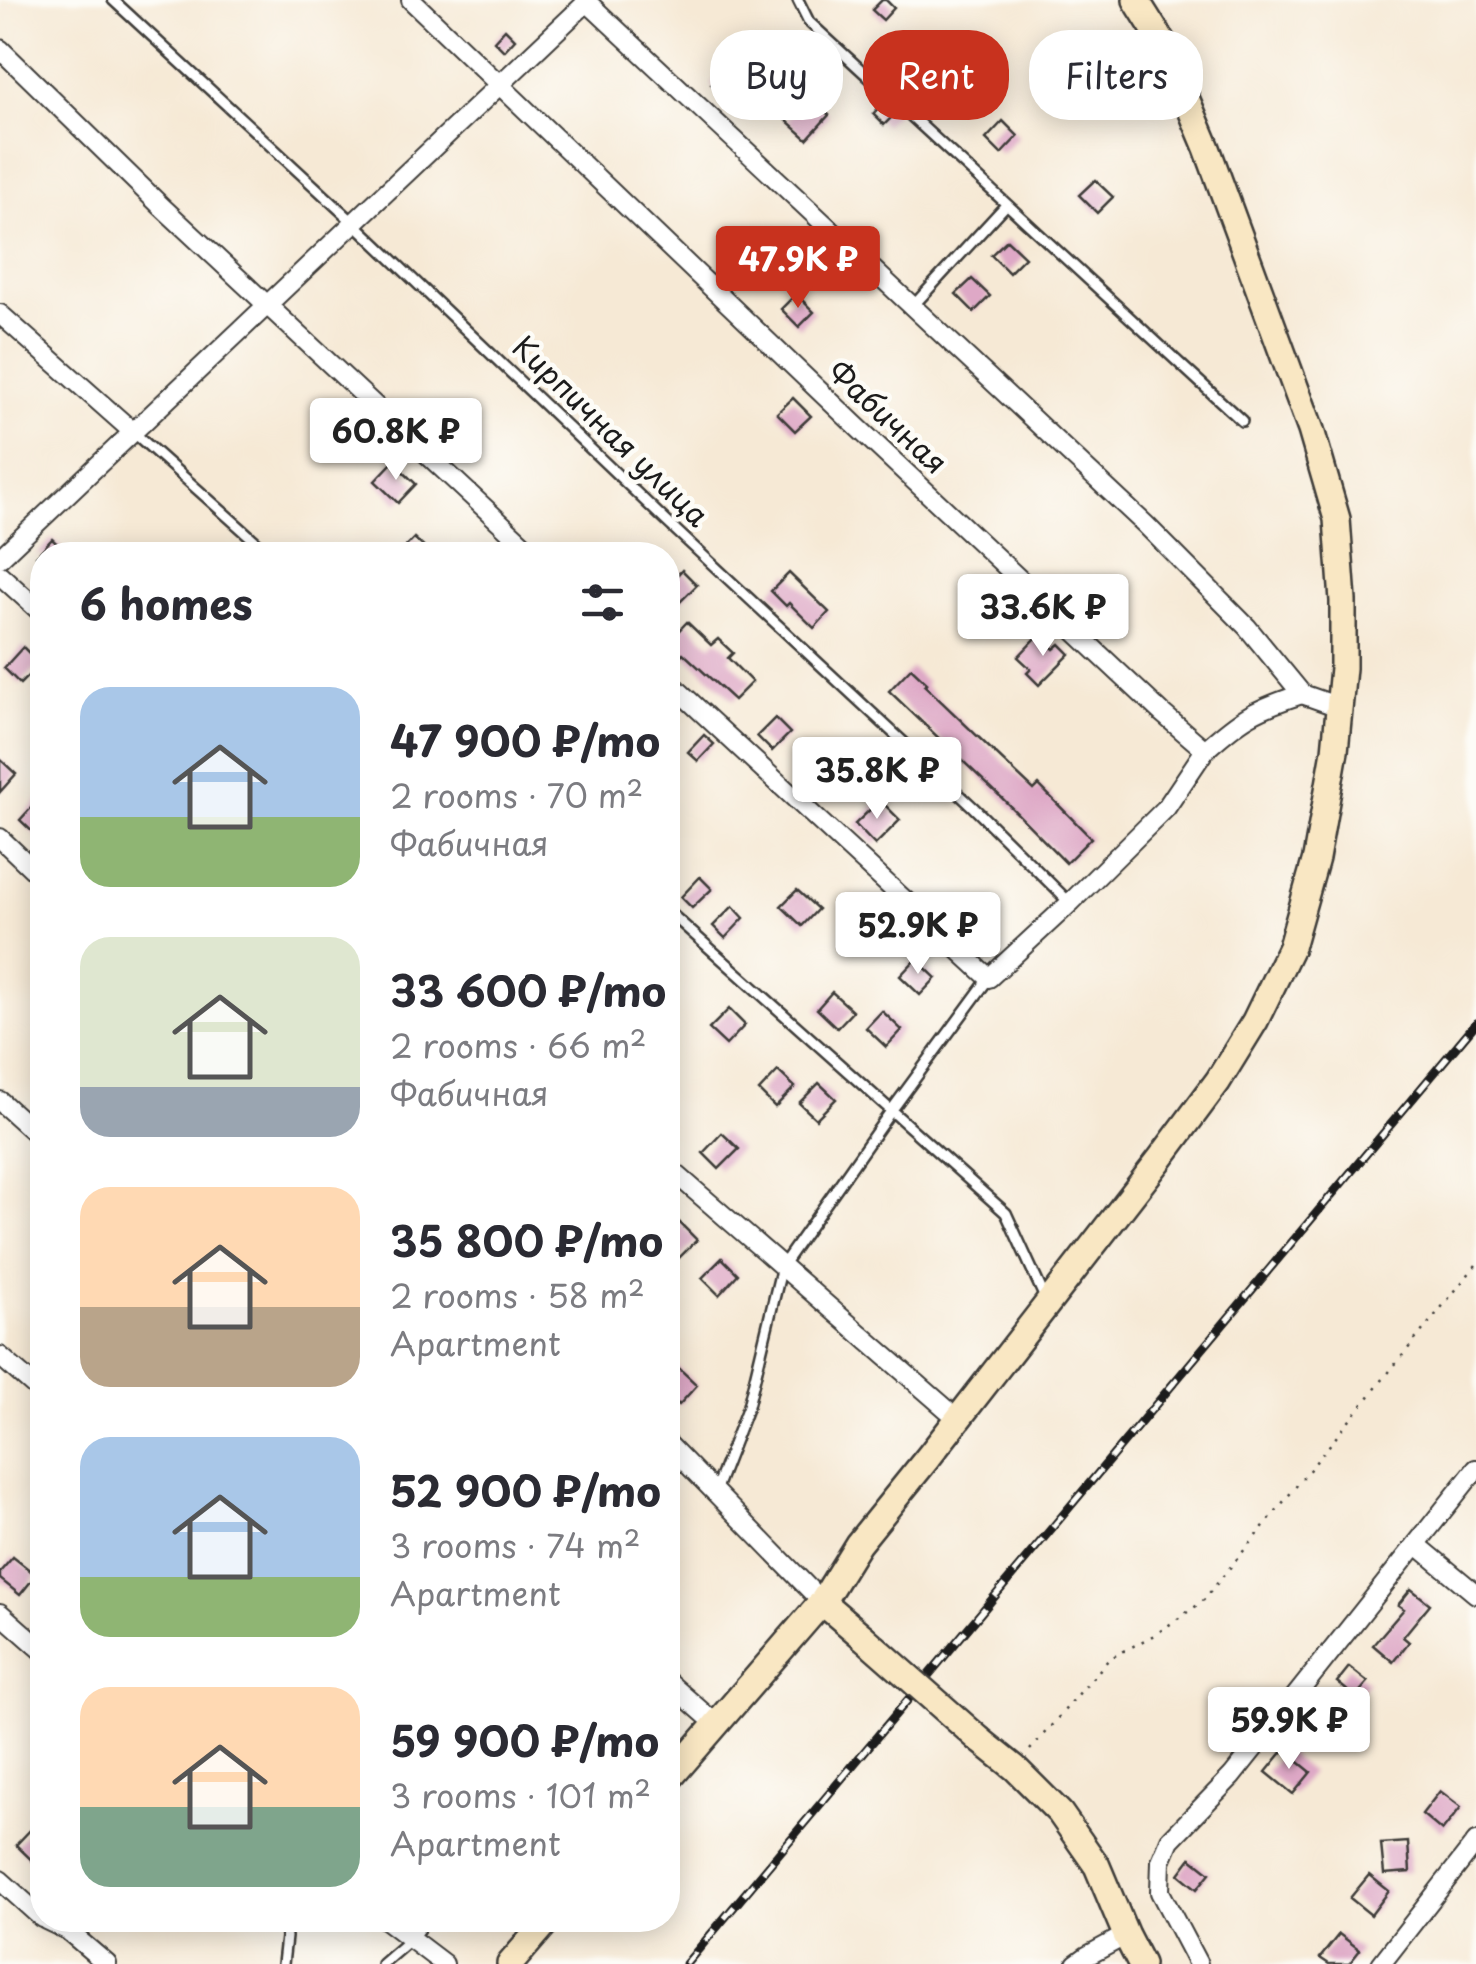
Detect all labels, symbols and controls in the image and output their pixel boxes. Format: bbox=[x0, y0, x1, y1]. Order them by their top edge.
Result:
chip: Buy bbox=[710, 30, 843, 120]
chip: Rent bbox=[863, 30, 1009, 120]
chip: Filters bbox=[1029, 30, 1203, 120]
pin: 47.9K ₽ bbox=[706, 226, 890, 311]
text: 47.9K ₽ bbox=[738, 234, 858, 282]
street label: Кирпичная улица bbox=[503, 324, 720, 536]
street label: Фабичная bbox=[819, 349, 958, 483]
pin: 60.8K ₽ bbox=[304, 398, 488, 483]
text: 60.8K ₽ bbox=[332, 406, 460, 454]
text: 6 homes bbox=[80, 571, 253, 634]
pin: 33.6K ₽ bbox=[951, 574, 1135, 659]
icon: filters bbox=[575, 575, 630, 630]
text: 33.6K ₽ bbox=[980, 582, 1106, 630]
text: 47 900 ₽/mo bbox=[390, 708, 660, 771]
icon: home bbox=[160, 727, 280, 847]
pin: 35.8K ₽ bbox=[785, 737, 969, 822]
text: 35.8K ₽ bbox=[814, 745, 940, 793]
text: 2 rooms · 70 m² bbox=[390, 771, 643, 819]
text: Фабичная bbox=[390, 819, 549, 867]
pin: 52.9K ₽ bbox=[826, 892, 1010, 977]
text: 52.9K ₽ bbox=[857, 900, 979, 948]
text: 33 600 ₽/mo bbox=[390, 958, 666, 1021]
icon: home bbox=[160, 977, 280, 1097]
text: 2 rooms · 66 m² bbox=[390, 1021, 647, 1069]
text: Фабичная bbox=[390, 1069, 549, 1117]
text: 35 800 ₽/mo bbox=[390, 1208, 663, 1271]
icon: home bbox=[160, 1227, 280, 1347]
text: 2 rooms · 58 m² bbox=[390, 1271, 645, 1319]
text: Apartment bbox=[390, 1319, 561, 1367]
text: 52 900 ₽/mo bbox=[390, 1458, 661, 1521]
icon: home bbox=[160, 1477, 280, 1597]
text: 3 rooms · 74 m² bbox=[390, 1521, 640, 1569]
text: Apartment bbox=[390, 1569, 561, 1617]
pin: 59.9K ₽ bbox=[1197, 1687, 1381, 1772]
text: 59.9K ₽ bbox=[1230, 1695, 1348, 1743]
text: 59 900 ₽/mo bbox=[390, 1708, 659, 1771]
icon: home bbox=[160, 1727, 280, 1847]
text: 3 rooms · 101 m² bbox=[390, 1771, 651, 1819]
text: Apartment bbox=[390, 1819, 561, 1867]

